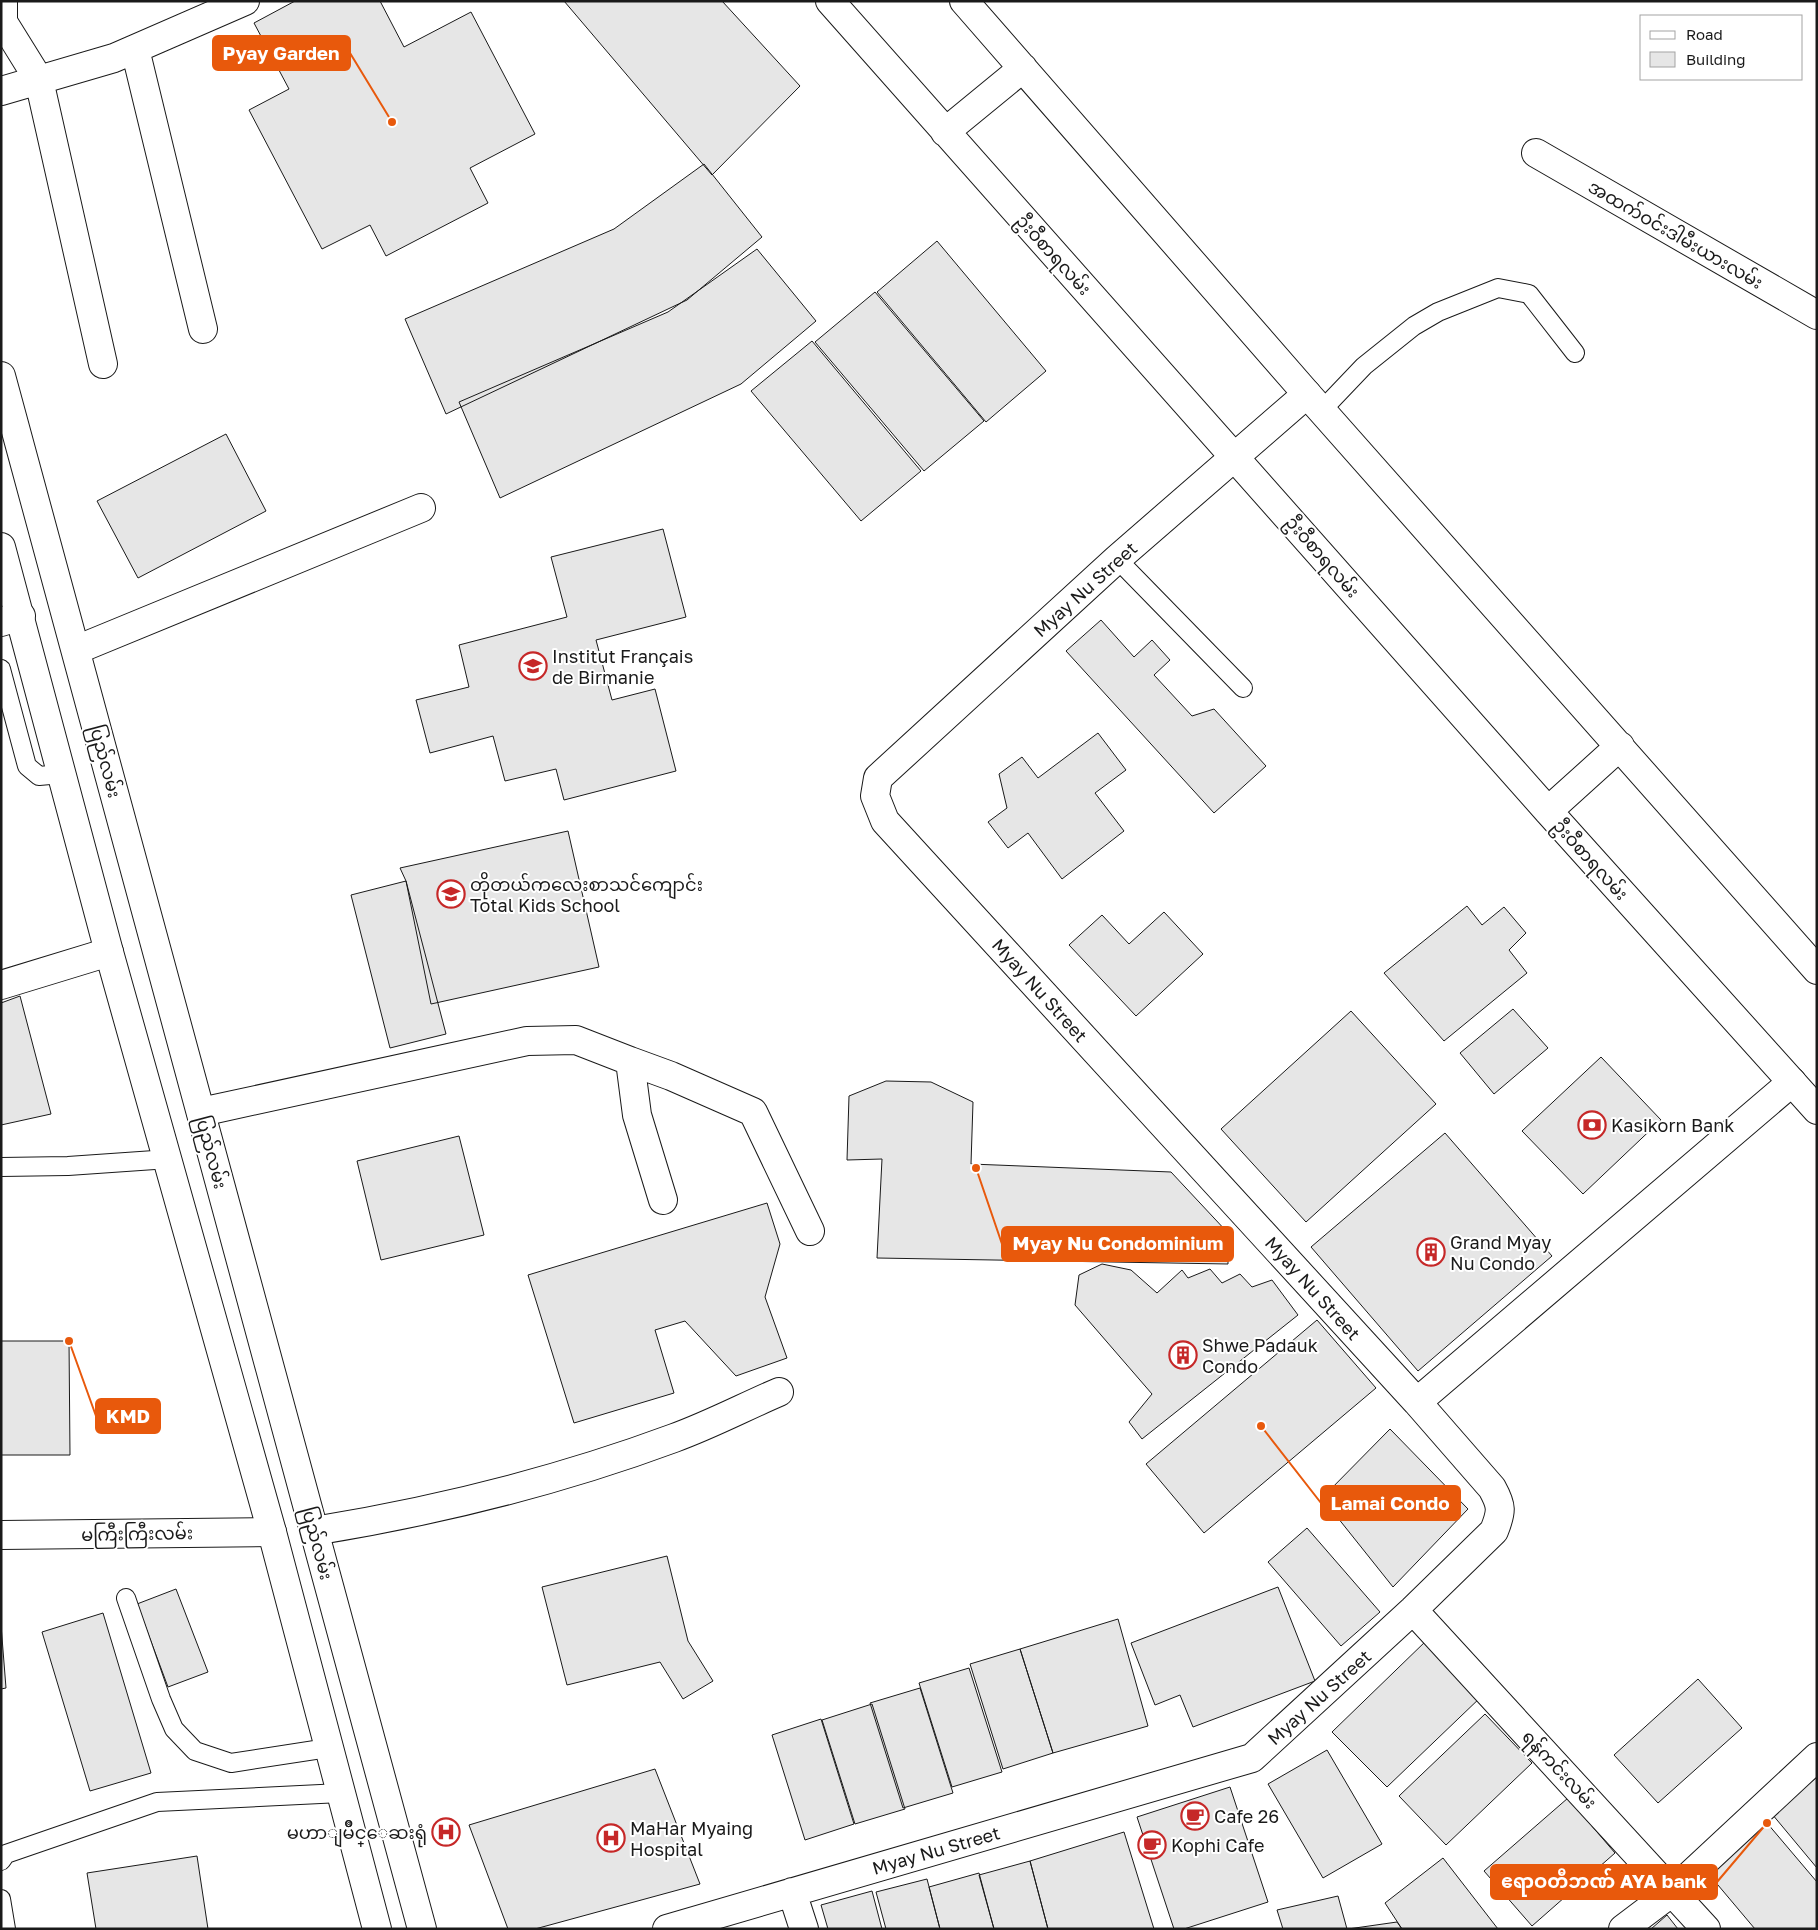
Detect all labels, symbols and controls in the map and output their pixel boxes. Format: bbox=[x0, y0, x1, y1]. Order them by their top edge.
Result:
legend bbox=[1640, 15, 1803, 80]
text: Road bbox=[1686, 25, 1723, 43]
callout: Pyay Garden bbox=[213, 36, 350, 70]
text: Pyay Garden bbox=[222, 41, 340, 64]
text: Building bbox=[1686, 50, 1746, 68]
street label: အထက်ဝင်းဒါမီးယားလမ်း bbox=[1585, 173, 1768, 293]
street label: ဦးဝီစာရလမ်း bbox=[1008, 208, 1098, 302]
street label: ဦးဝီစာရလမ်း bbox=[1278, 509, 1366, 605]
street label: Myay Nu Street bbox=[1029, 537, 1141, 641]
place label: Institut Français de Birmanie bbox=[552, 645, 693, 688]
school or university icon: Institut Français de Birmanie bbox=[518, 651, 548, 681]
street label: ပြည်လမ်း bbox=[81, 722, 127, 801]
street label: ဦးဝီစာရလမ်း bbox=[1545, 813, 1635, 907]
place label: တိုတယ်ကလေးစာသင်ကျောင်း Total Kids School bbox=[470, 871, 703, 916]
school or university icon: တိုတယ်ကလေးစာသင်ကျောင်း Total Kids School bbox=[436, 879, 466, 909]
street label: Myay Nu Street bbox=[988, 934, 1092, 1046]
bank icon: Kasikorn Bank bbox=[1577, 1110, 1607, 1140]
street label: ပြည်လမ်း bbox=[187, 1113, 233, 1192]
place label: Kasikorn Bank bbox=[1611, 1114, 1734, 1136]
callout: Myay Nu Condominium bbox=[1002, 1227, 1233, 1261]
text: Myay Nu Condominium bbox=[1013, 1231, 1223, 1254]
place label: Grand Myay Nu Condo bbox=[1450, 1231, 1551, 1274]
street label: Myay Nu Street bbox=[1261, 1232, 1365, 1344]
building icon: Grand Myay Nu Condo bbox=[1416, 1237, 1446, 1267]
place label: Shwe Padauk Condo bbox=[1202, 1334, 1318, 1377]
building icon: Shwe Padauk Condo bbox=[1168, 1340, 1198, 1370]
callout: KMD bbox=[96, 1399, 160, 1433]
text: KMD bbox=[106, 1404, 150, 1427]
callout: Lamai Condo bbox=[1321, 1486, 1460, 1520]
text: Lamai Condo bbox=[1330, 1491, 1450, 1514]
street label: ပြည်လမ်း bbox=[293, 1504, 339, 1583]
street label: မကြီးကြီးလမ်း bbox=[81, 1519, 193, 1550]
street label: Myay Nu Street bbox=[1263, 1645, 1375, 1749]
street label: ရန်ကင်းလမ်း bbox=[1514, 1724, 1603, 1816]
cafe icon: Cafe 26 bbox=[1180, 1801, 1210, 1831]
place label: Cafe 26 bbox=[1214, 1805, 1279, 1827]
hospital icon: မဟာျမိဳင္ေဆးရုံ bbox=[431, 1817, 461, 1847]
place label: MaHar Myaing Hospital bbox=[630, 1817, 753, 1860]
place label: မဟာျမိဳင္ေဆးရုံ bbox=[287, 1819, 427, 1848]
street label: Myay Nu Street bbox=[870, 1821, 1002, 1879]
hospital icon: MaHar Myaing Hospital bbox=[596, 1823, 626, 1853]
cafe icon: Kophi Cafe bbox=[1137, 1830, 1167, 1860]
place label: Kophi Cafe bbox=[1171, 1834, 1265, 1856]
callout: ဧရာဝတီဘဏ် AYA bank bbox=[1491, 1865, 1717, 1899]
text: ဧရာဝတီဘဏ် AYA bank bbox=[1501, 1868, 1707, 1897]

